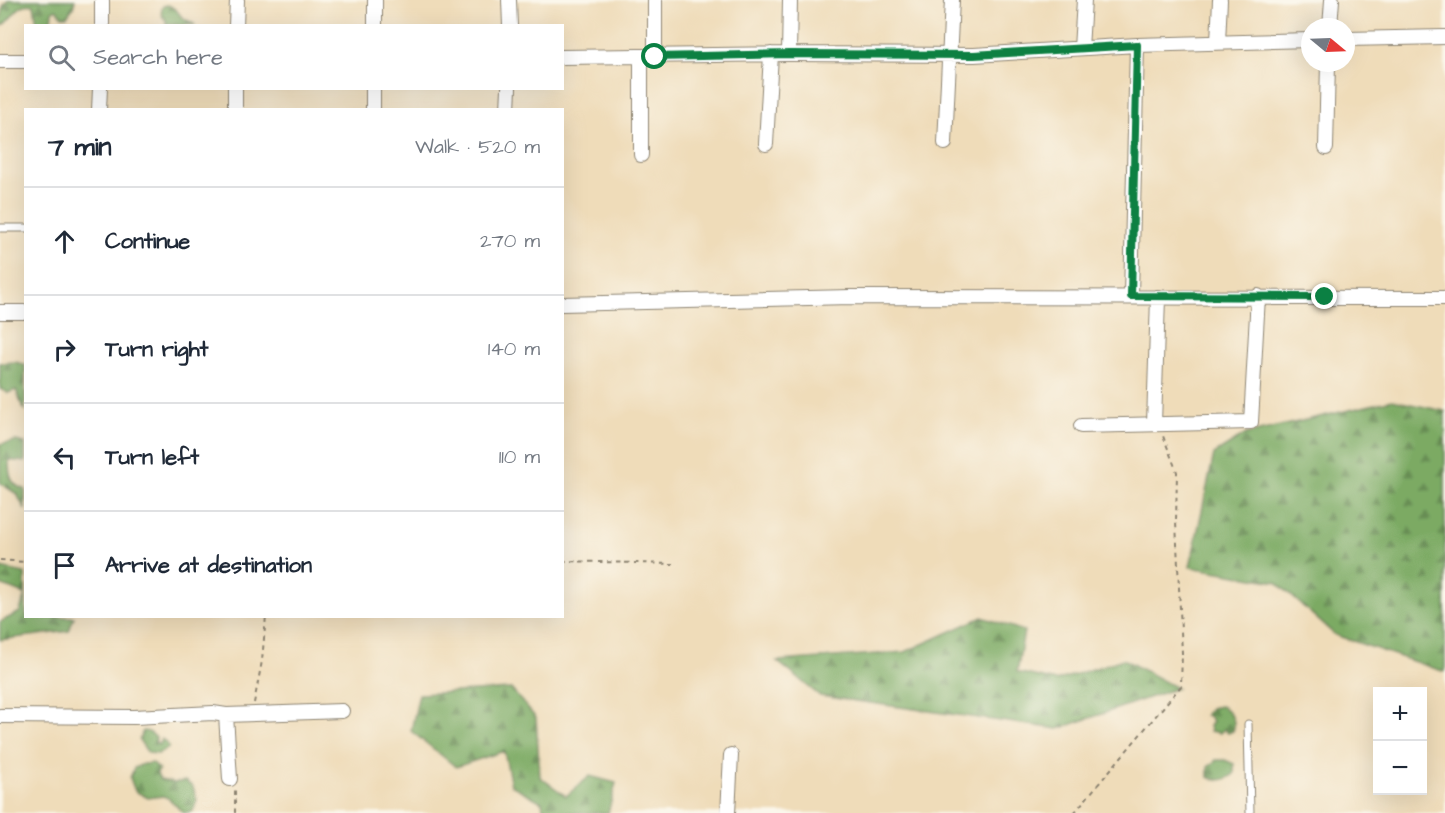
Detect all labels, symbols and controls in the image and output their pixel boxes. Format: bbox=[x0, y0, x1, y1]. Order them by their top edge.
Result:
north arrow bbox=[1301, 18, 1355, 72]
search box bbox=[24, 24, 564, 90]
icon: search bbox=[45, 41, 78, 74]
text: Search here bbox=[93, 42, 223, 73]
route start bbox=[641, 43, 667, 69]
text: 7 min bbox=[48, 129, 112, 165]
text: Walk · 520 m bbox=[415, 133, 540, 161]
icon: ahead bbox=[48, 225, 81, 258]
text: Continue bbox=[105, 226, 190, 257]
text: 270 m bbox=[480, 227, 540, 255]
route end bbox=[1311, 283, 1337, 309]
icon: right bbox=[48, 333, 81, 366]
text: Turn right bbox=[105, 334, 208, 365]
text: 140 m bbox=[488, 335, 540, 363]
icon: left bbox=[48, 441, 81, 474]
text: Turn left bbox=[105, 442, 199, 473]
text: 110 m bbox=[499, 443, 540, 471]
icon: arrive bbox=[48, 549, 81, 582]
text: Arrive at destination bbox=[105, 550, 312, 581]
map controls bbox=[1373, 687, 1427, 795]
button: + bbox=[1373, 687, 1427, 741]
button: − bbox=[1373, 741, 1427, 795]

